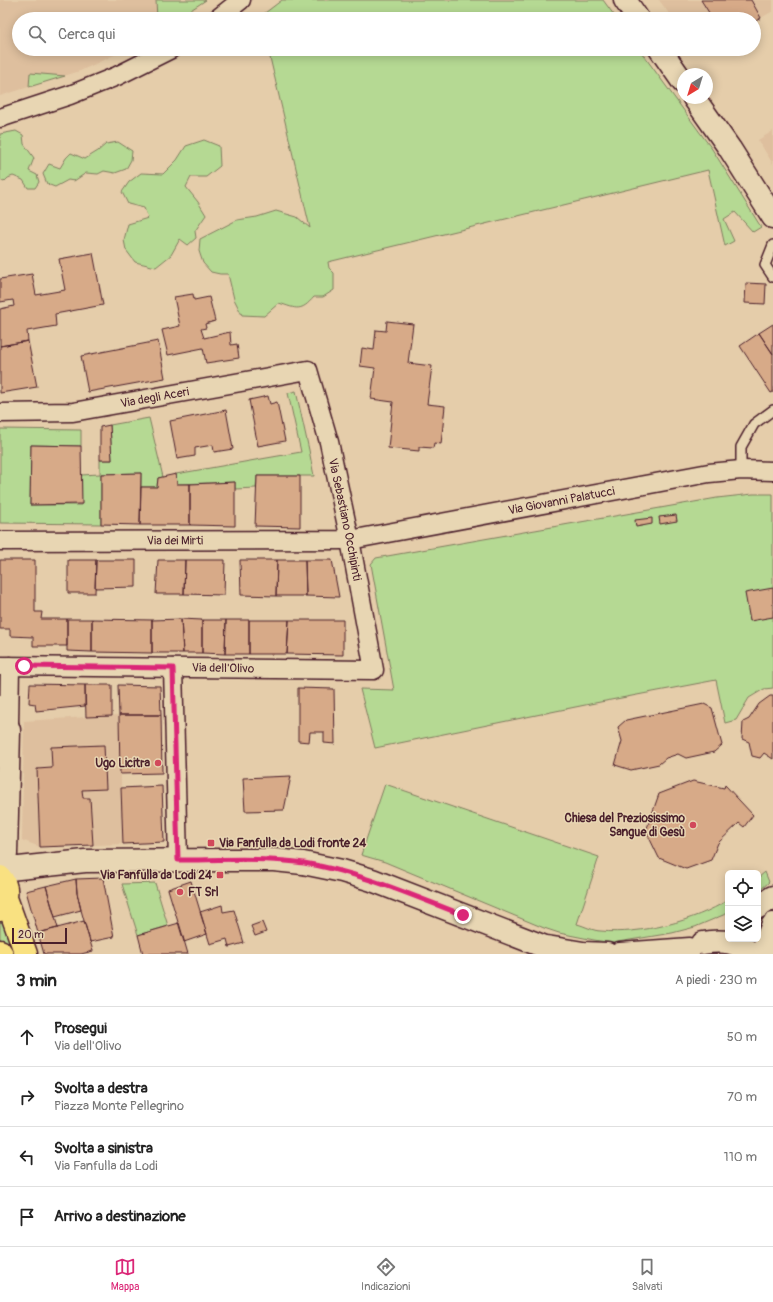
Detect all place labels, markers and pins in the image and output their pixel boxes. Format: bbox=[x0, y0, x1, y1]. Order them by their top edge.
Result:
place label: Ugo Licitra bbox=[95, 756, 150, 771]
marker: Ugo Licitra bbox=[153, 758, 163, 768]
place label: Chiesa del Preziosissimo Sangue di Gesù bbox=[565, 811, 686, 840]
marker: Chiesa del Preziosissimo Sangue di Gesù bbox=[688, 820, 698, 830]
place label: Via Fanfulla da Lodi fronte 24 bbox=[219, 836, 366, 851]
marker: Via Fanfulla da Lodi fronte 24 bbox=[206, 838, 216, 848]
place label: Via Fanfulla da Lodi 24 bbox=[100, 868, 212, 883]
marker: Via Fanfulla da Lodi 24 bbox=[215, 870, 225, 880]
place label: FT Srl bbox=[188, 885, 219, 900]
marker: FT Srl bbox=[175, 887, 185, 897]

